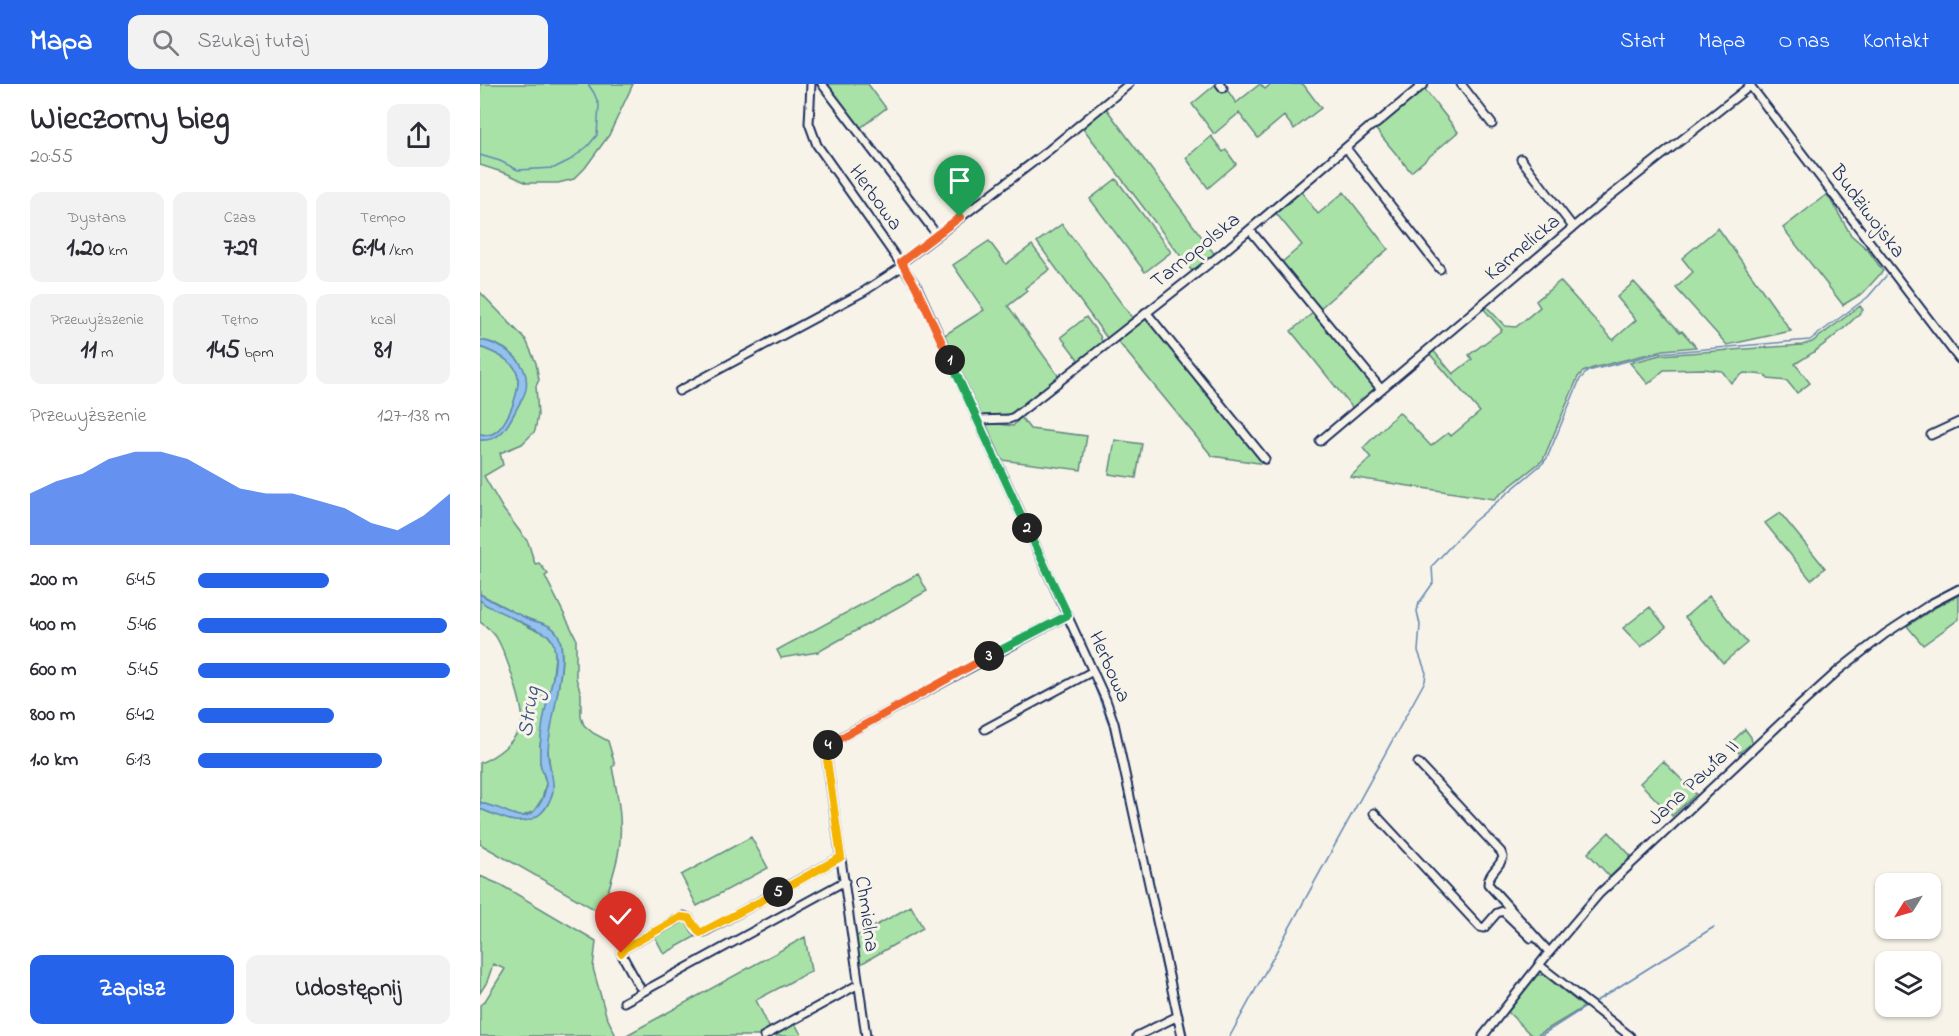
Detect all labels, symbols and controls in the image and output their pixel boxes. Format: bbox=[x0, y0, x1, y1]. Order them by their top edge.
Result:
search box bbox=[128, 15, 548, 69]
text: Mapa bbox=[30, 22, 92, 63]
icon: search bbox=[149, 26, 182, 59]
text: Szukaj tutaj bbox=[197, 26, 308, 58]
text: Start bbox=[1620, 27, 1666, 57]
text: Mapa bbox=[1699, 27, 1745, 57]
text: O nas bbox=[1778, 27, 1830, 57]
text: Kontakt bbox=[1863, 27, 1929, 57]
text: Wieczorny bieg bbox=[30, 96, 230, 144]
button: share bbox=[387, 104, 450, 167]
text: 20:55 bbox=[30, 143, 73, 172]
pin bbox=[934, 155, 985, 217]
street label: Budziwojska bbox=[1821, 158, 1912, 265]
street label: Herbowa bbox=[841, 159, 909, 237]
icon: arrive bbox=[943, 164, 976, 197]
street label: Tarnopolska bbox=[1145, 205, 1247, 297]
text: Dystans bbox=[68, 206, 126, 230]
text: Czas bbox=[224, 206, 256, 230]
text: Tempo bbox=[360, 206, 406, 230]
street label: Karmelicka bbox=[1479, 207, 1567, 289]
text: 1.20 bbox=[66, 230, 104, 268]
text: 7:29 bbox=[223, 230, 257, 268]
text: 6:14 bbox=[352, 230, 385, 268]
text: km bbox=[104, 239, 128, 263]
text: /km bbox=[385, 239, 414, 263]
text: Przewyższenie bbox=[50, 308, 144, 332]
text: Tętno bbox=[221, 308, 259, 332]
text: kcal bbox=[370, 308, 396, 332]
text: 11 bbox=[81, 332, 97, 370]
text: 145 bbox=[206, 332, 240, 370]
text: 81 bbox=[374, 332, 392, 370]
text: m bbox=[97, 341, 113, 365]
text: bpm bbox=[240, 341, 274, 365]
pin: 1 bbox=[935, 345, 965, 375]
text: 1 bbox=[947, 348, 953, 372]
text: Przewyższenie bbox=[30, 402, 146, 431]
text: 127–138 m bbox=[377, 402, 450, 431]
pin: 2 bbox=[1012, 513, 1042, 543]
text: 2 bbox=[1023, 516, 1031, 540]
text: 200 m bbox=[30, 566, 78, 595]
text: 6:45 bbox=[126, 566, 156, 595]
text: 400 m bbox=[30, 611, 76, 640]
text: 5:46 bbox=[126, 611, 156, 640]
street label: Herbowa bbox=[1080, 627, 1138, 707]
pin: 3 bbox=[974, 641, 1004, 671]
text: 3 bbox=[986, 644, 992, 668]
text: 600 m bbox=[30, 656, 77, 685]
text: 5:45 bbox=[126, 656, 159, 685]
water label: Strug bbox=[510, 683, 550, 740]
text: 800 m bbox=[30, 701, 75, 730]
text: 6:42 bbox=[126, 701, 155, 730]
pin: 4 bbox=[813, 730, 843, 760]
text: 4 bbox=[825, 733, 831, 757]
street label: Jana Pawła II bbox=[1642, 733, 1746, 833]
text: 1.0 km bbox=[30, 746, 78, 775]
text: 6:13 bbox=[126, 746, 151, 775]
north arrow bbox=[1875, 873, 1941, 939]
map controls bbox=[1875, 873, 1941, 1017]
street label: Chmielna bbox=[846, 874, 886, 954]
pin: 5 bbox=[763, 877, 793, 907]
text: 5 bbox=[773, 880, 783, 904]
pin bbox=[595, 891, 646, 953]
icon: check bbox=[604, 900, 637, 933]
button: layers bbox=[1875, 951, 1941, 1017]
button: Zapisz bbox=[30, 955, 234, 1024]
button: Udostępnij bbox=[246, 955, 450, 1024]

